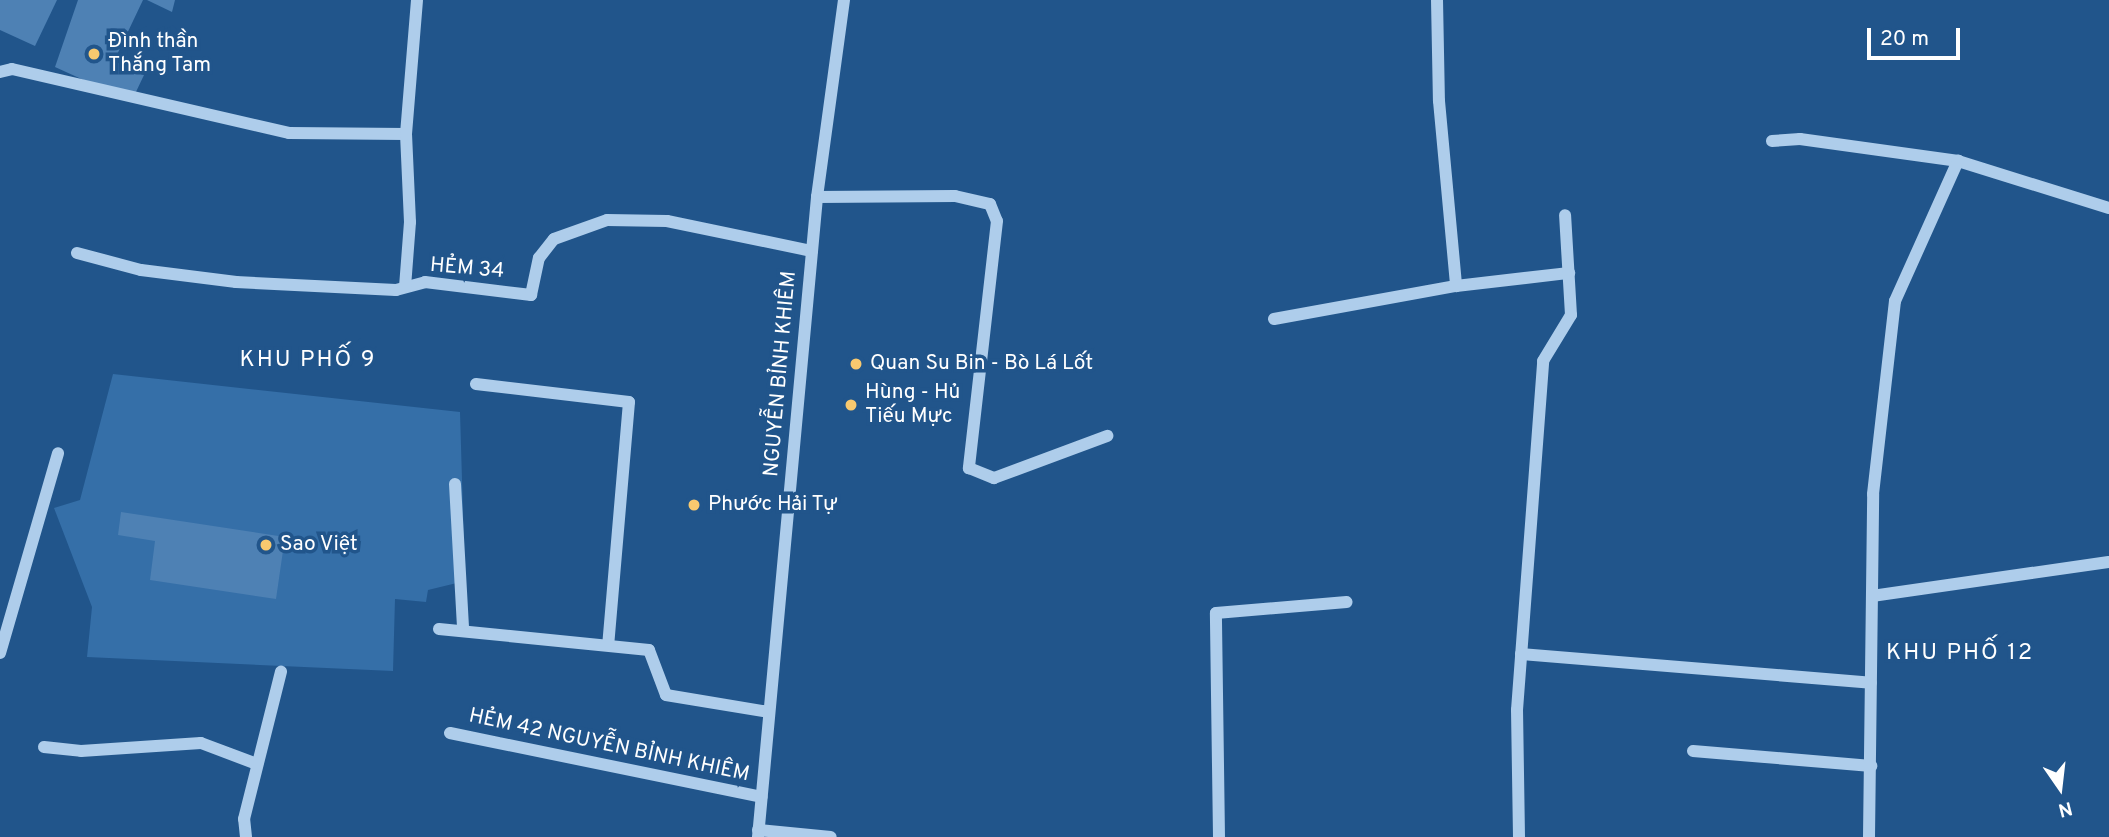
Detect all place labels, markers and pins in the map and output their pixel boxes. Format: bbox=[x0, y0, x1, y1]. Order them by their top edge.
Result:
place label: Đình thần Thắng Tam bbox=[108, 29, 212, 79]
marker: Đình thần Thắng Tam bbox=[86, 46, 102, 62]
place label: Quan Su Bin - Bò Lá Lốt bbox=[870, 351, 1093, 377]
marker: Quan Su Bin - Bò Lá Lốt bbox=[848, 356, 864, 372]
place label: Hùng - Hủ Tiếu Mực bbox=[865, 380, 960, 430]
marker: Hùng - Hủ Tiếu Mực bbox=[843, 397, 859, 413]
place label: Phước Hải Tự bbox=[708, 492, 838, 518]
marker: Phước Hải Tự bbox=[686, 497, 702, 513]
place label: Sao Việt bbox=[280, 532, 359, 558]
marker: Sao Việt bbox=[258, 537, 274, 553]

